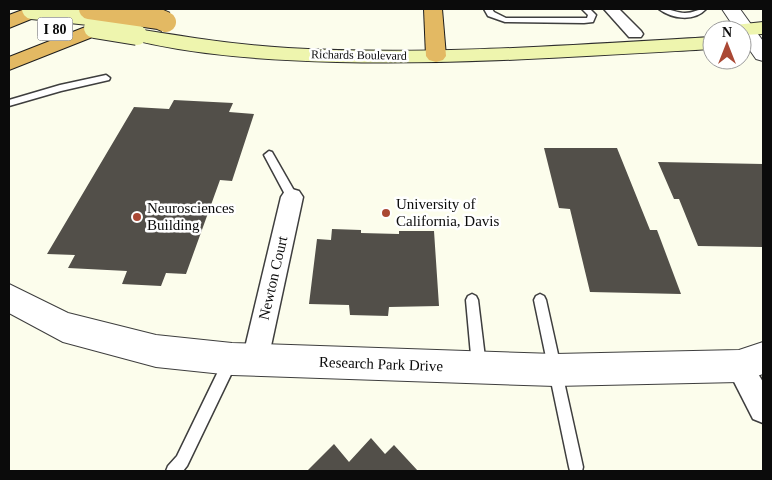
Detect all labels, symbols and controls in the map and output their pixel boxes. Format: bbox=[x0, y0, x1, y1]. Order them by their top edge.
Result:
road number: I 80 bbox=[38, 18, 72, 40]
north arrow bbox=[702, 20, 752, 70]
text: N bbox=[722, 25, 732, 40]
street label: Richards Boulevard bbox=[311, 47, 407, 63]
place label: University of California, Davis bbox=[396, 196, 499, 229]
place label: Neurosciences Building bbox=[147, 200, 235, 233]
marker: University of California, Davis bbox=[380, 207, 392, 219]
marker: Neurosciences Building bbox=[131, 211, 143, 223]
street label: Newton Court bbox=[256, 234, 291, 321]
street label: Research Park Drive bbox=[319, 354, 444, 374]

